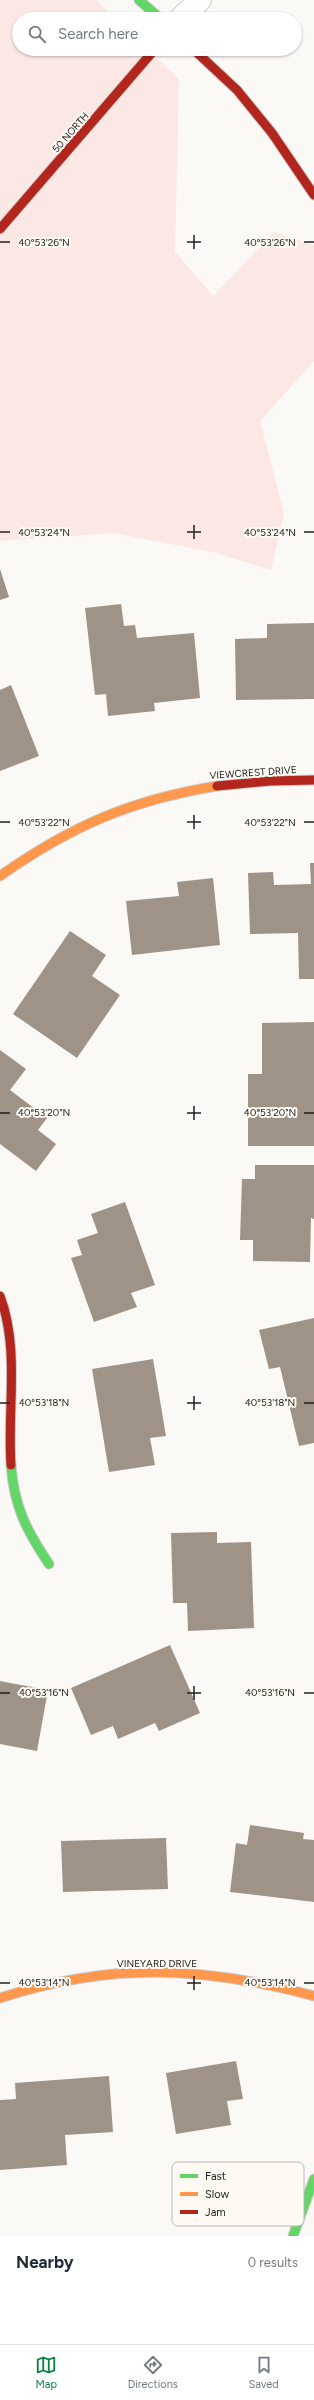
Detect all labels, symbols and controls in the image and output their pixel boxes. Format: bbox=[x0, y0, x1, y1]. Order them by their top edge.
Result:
search box bbox=[12, 12, 302, 56]
icon: search bbox=[26, 23, 48, 45]
text: Search here bbox=[58, 25, 138, 43]
street label: 50 NORTH bbox=[49, 109, 91, 155]
text: 40°53'26"N bbox=[18, 236, 70, 249]
text: 40°53'26"N bbox=[244, 236, 296, 249]
text: 40°53'24"N bbox=[18, 526, 70, 539]
text: 40°53'24"N bbox=[244, 526, 296, 539]
street label: VIEWCREST DRIVE bbox=[209, 763, 297, 782]
text: 40°53'22"N bbox=[18, 816, 70, 829]
text: 40°53'22"N bbox=[244, 816, 296, 829]
text: 40°53'20"N bbox=[18, 1106, 70, 1119]
text: 40°53'20"N bbox=[244, 1106, 296, 1119]
text: 40°53'18"N bbox=[19, 1396, 69, 1409]
text: 40°53'18"N bbox=[245, 1396, 295, 1409]
text: 40°53'16"N bbox=[19, 1686, 69, 1699]
text: 40°53'16"N bbox=[245, 1686, 295, 1699]
street label: VINEYARD DRIVE bbox=[117, 1957, 197, 1970]
text: 40°53'14"N bbox=[19, 1976, 69, 1989]
text: 40°53'14"N bbox=[245, 1976, 295, 1989]
legend bbox=[172, 2162, 304, 2226]
text: Fast bbox=[205, 2170, 226, 2183]
text: Slow bbox=[205, 2188, 229, 2201]
text: Jam bbox=[205, 2206, 226, 2219]
text: Nearby bbox=[16, 2252, 74, 2272]
text: 0 results bbox=[248, 2255, 298, 2270]
tab: Map bbox=[35, 2354, 57, 2391]
tab: Directions bbox=[128, 2354, 178, 2391]
tab: Saved bbox=[248, 2354, 279, 2391]

